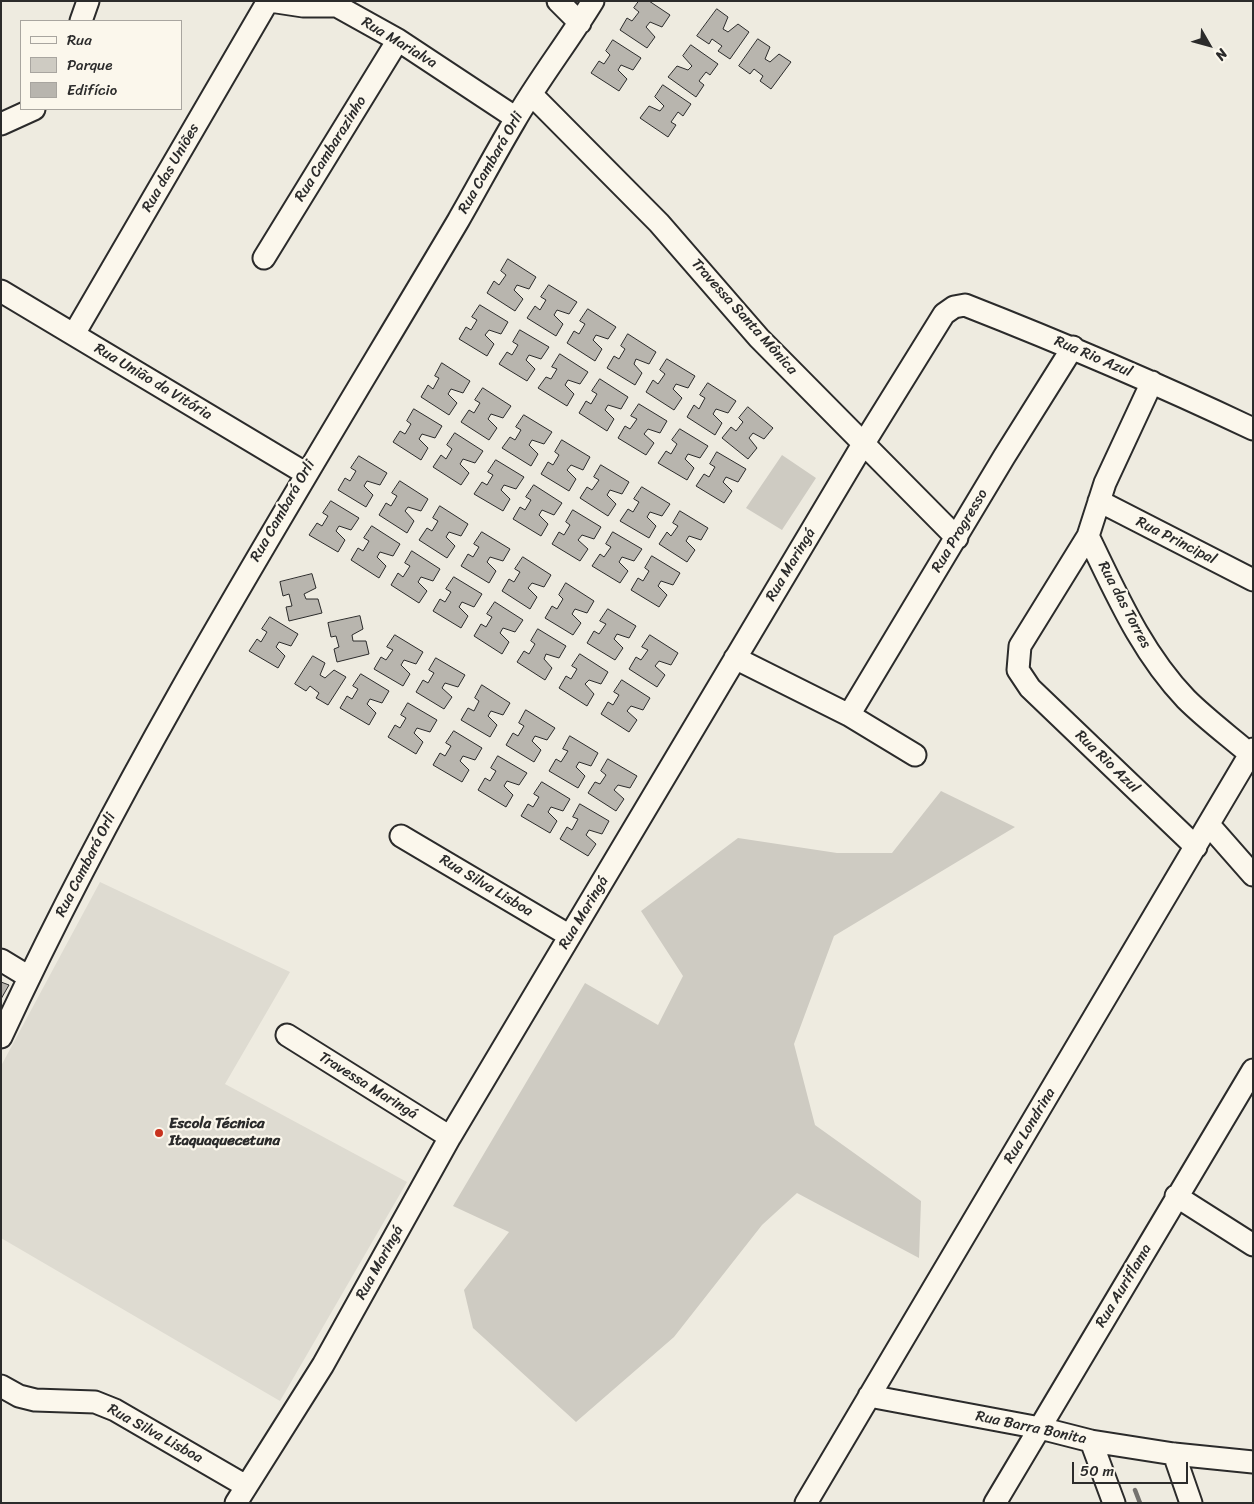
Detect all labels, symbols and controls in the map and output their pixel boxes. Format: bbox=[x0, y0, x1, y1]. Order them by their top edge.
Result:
street label: Rua Marialva bbox=[358, 13, 440, 73]
legend bbox=[20, 20, 182, 110]
north arrow bbox=[1184, 20, 1234, 70]
text: Rua bbox=[67, 27, 92, 53]
text: N bbox=[1208, 43, 1234, 66]
text: Parque bbox=[67, 52, 112, 78]
text: Edifício bbox=[67, 77, 117, 103]
street label: Rua Cambarazinho bbox=[291, 93, 371, 205]
street label: Rua Cambará Orli bbox=[455, 109, 527, 217]
street label: Rua das Uniões bbox=[138, 121, 204, 215]
street label: Travessa Santa Mônica bbox=[687, 255, 801, 379]
street label: Rua Rio Azul bbox=[1051, 333, 1135, 381]
street label: Rua União da Vitória bbox=[91, 340, 215, 424]
street label: Rua Cambará Orli bbox=[247, 457, 319, 565]
street label: Rua Progresso bbox=[928, 486, 992, 576]
street label: Rua Principal bbox=[1133, 513, 1219, 569]
street label: Rua Maringá bbox=[762, 525, 820, 605]
street label: Rua das Torres bbox=[1094, 559, 1154, 651]
street label: Rua Rio Azul bbox=[1071, 727, 1143, 797]
street label: Rua Cambará Orli bbox=[52, 810, 120, 920]
street label: Rua Silva Lisboa bbox=[436, 851, 536, 921]
street label: Rua Maringá bbox=[555, 873, 613, 953]
street label: Travessa Maringá bbox=[315, 1048, 421, 1124]
street label: Rua Londrina bbox=[1000, 1085, 1060, 1167]
place label: Escola Técnica Itaquaquecetuna bbox=[169, 1115, 280, 1150]
marker: Escola Técnica Itaquaquecetuna bbox=[153, 1127, 165, 1139]
street label: Rua Maringá bbox=[352, 1223, 408, 1303]
street label: Rua Auriflama bbox=[1092, 1241, 1156, 1331]
street label: Rua Silva Lisboa bbox=[104, 1400, 206, 1468]
street label: Rua Barra Bonita bbox=[974, 1407, 1088, 1449]
scale bar bbox=[1074, 1452, 1190, 1484]
text: 50 m bbox=[1080, 1458, 1114, 1484]

